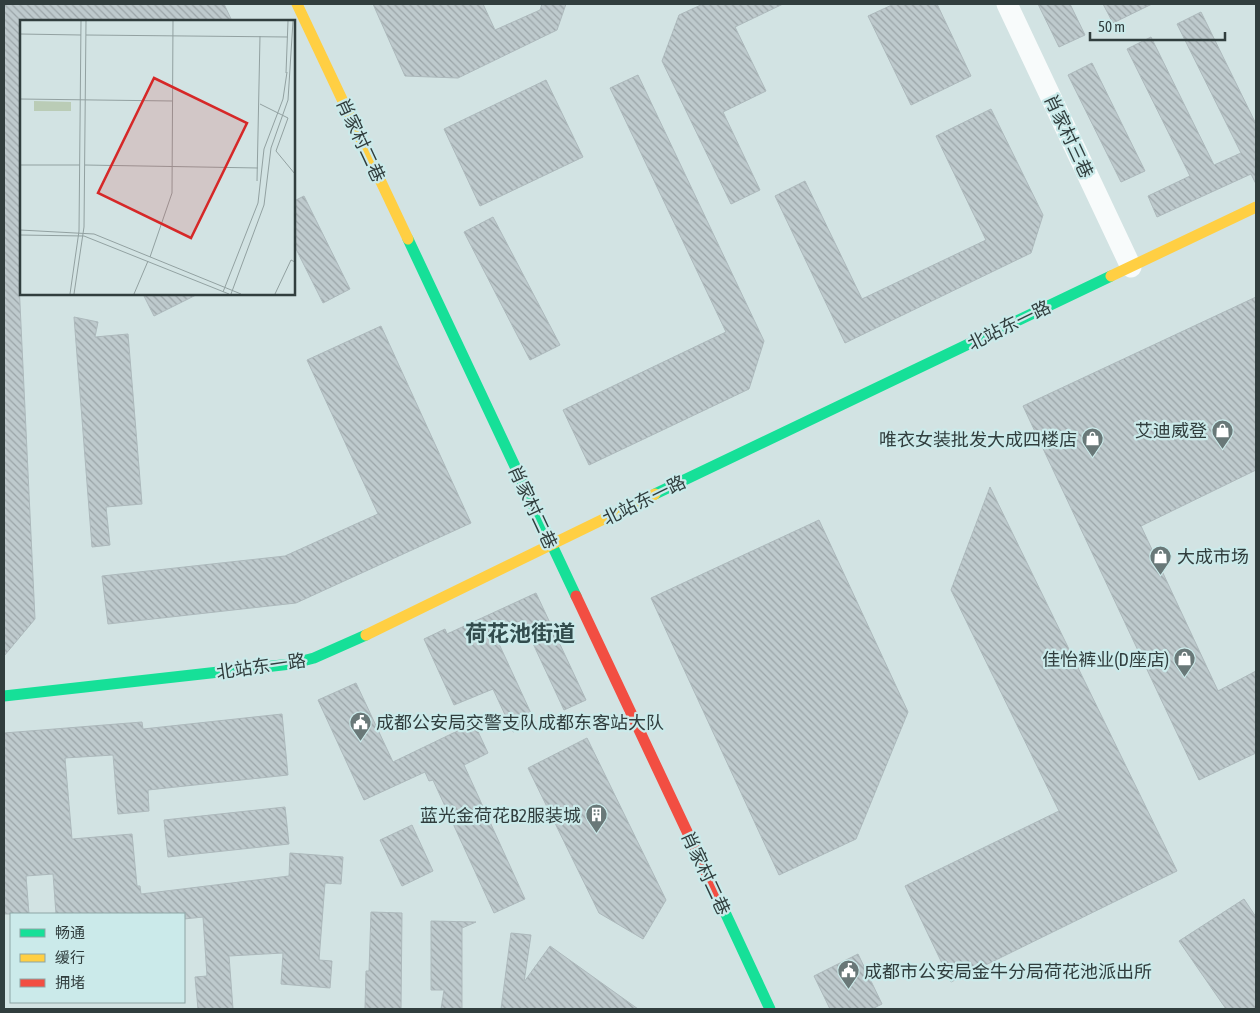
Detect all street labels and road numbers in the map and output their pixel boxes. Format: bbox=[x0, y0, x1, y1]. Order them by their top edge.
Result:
street label: 肖家村三巷 bbox=[1040, 91, 1098, 181]
street label: 肖家村二巷 bbox=[332, 95, 390, 185]
street label: 北站东一路 bbox=[964, 296, 1054, 354]
street label: 肖家村二巷 bbox=[504, 462, 562, 552]
street label: 北站东一路 bbox=[599, 471, 689, 529]
street label: 北站东一路 bbox=[215, 649, 307, 683]
street label: 肖家村二巷 bbox=[677, 828, 735, 918]

